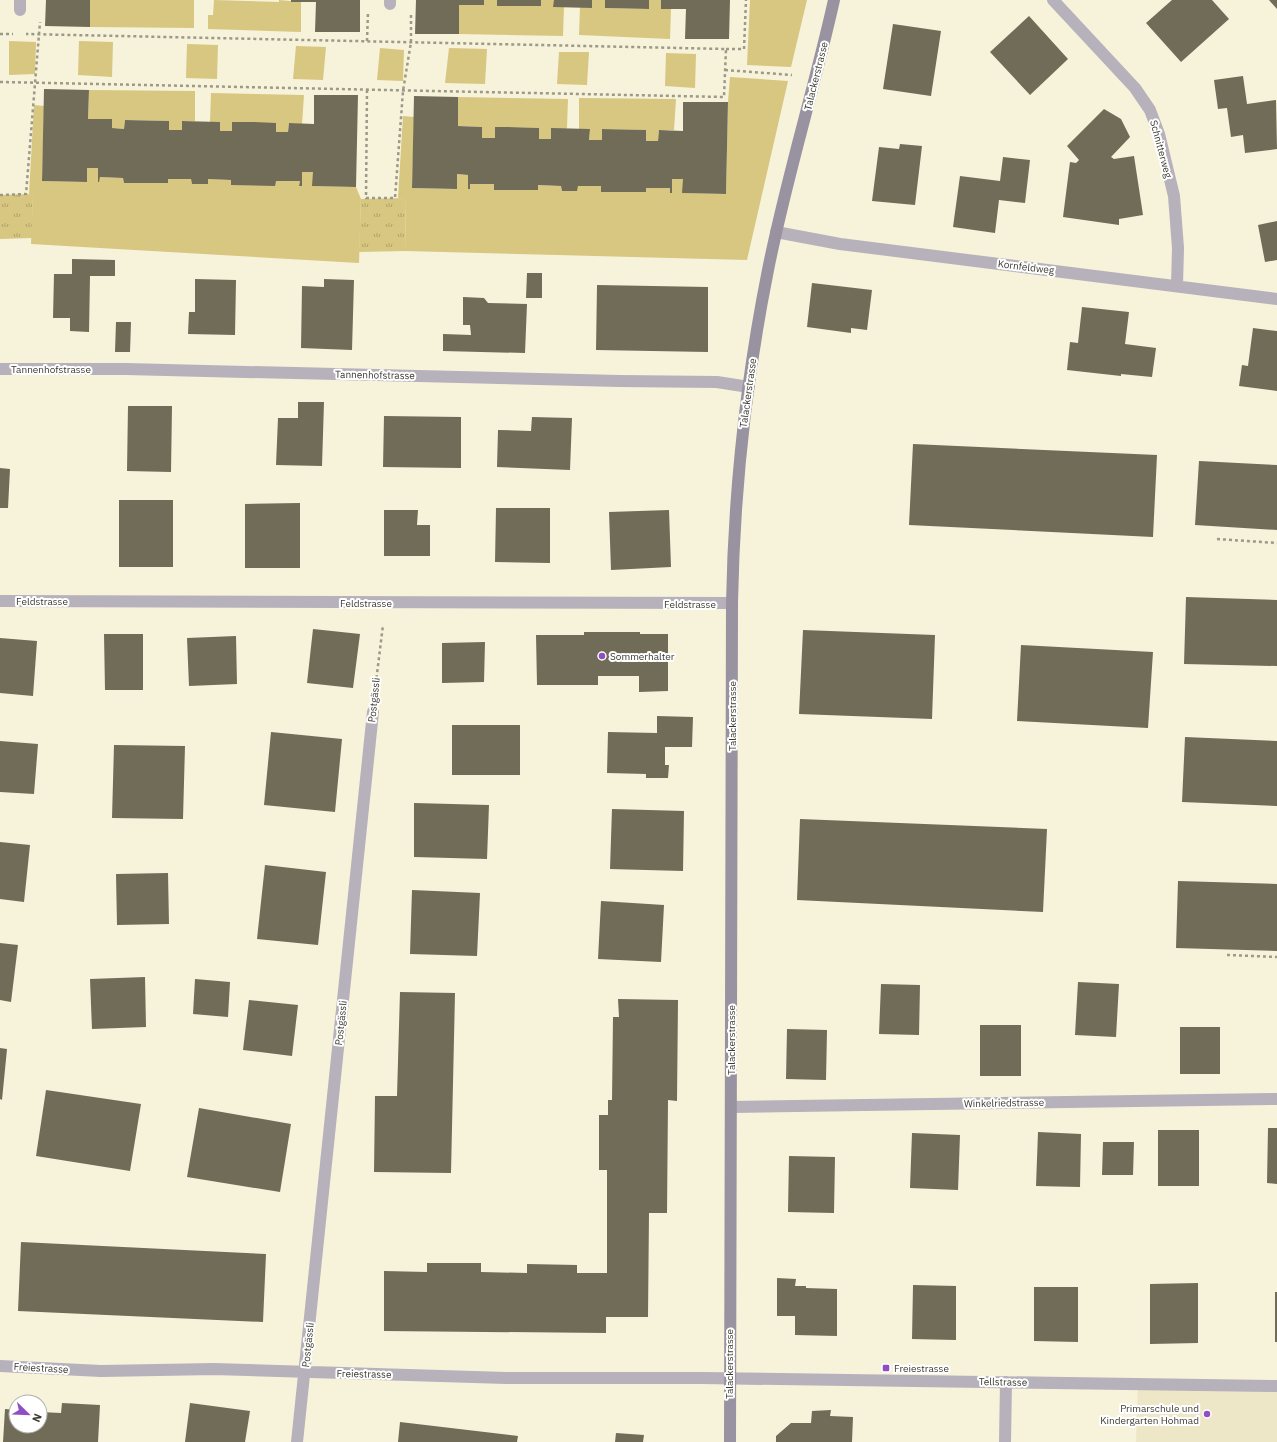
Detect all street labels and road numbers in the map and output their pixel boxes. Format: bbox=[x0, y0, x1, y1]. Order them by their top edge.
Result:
street label: Talackerstrasse bbox=[801, 40, 831, 112]
street label: Schnitterweg bbox=[1147, 119, 1175, 180]
street label: Kornfeldweg bbox=[997, 257, 1056, 277]
street label: Talackerstrasse bbox=[737, 357, 759, 429]
street label: Tannenhofstrasse bbox=[11, 363, 91, 376]
street label: Tannenhofstrasse bbox=[335, 368, 416, 382]
street label: Feldstrasse bbox=[16, 595, 68, 608]
street label: Feldstrasse bbox=[340, 597, 392, 610]
street label: Feldstrasse bbox=[664, 598, 716, 611]
street label: Postgässli bbox=[365, 677, 383, 723]
street label: Talackerstrasse bbox=[726, 680, 739, 751]
street label: Postgässli bbox=[332, 1000, 350, 1046]
street label: Talackerstrasse bbox=[725, 1004, 738, 1075]
street label: Winkelriedstrasse bbox=[964, 1096, 1045, 1110]
street label: Postgässli bbox=[299, 1322, 317, 1368]
street label: Talackerstrasse bbox=[723, 1328, 736, 1399]
street label: Freiestrasse bbox=[13, 1360, 69, 1376]
street label: Freiestrasse bbox=[336, 1367, 392, 1381]
street label: Tellstrasse bbox=[979, 1375, 1028, 1389]

